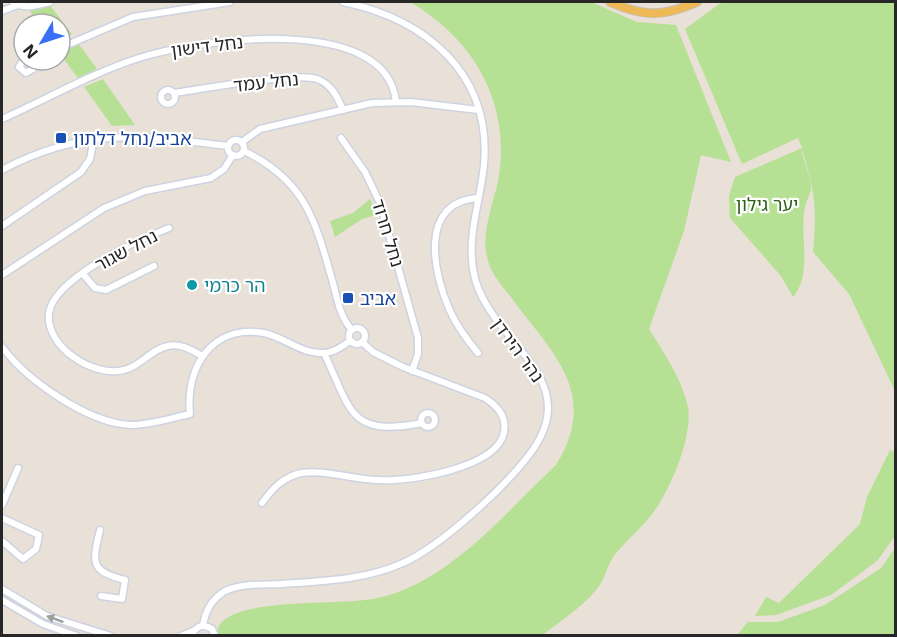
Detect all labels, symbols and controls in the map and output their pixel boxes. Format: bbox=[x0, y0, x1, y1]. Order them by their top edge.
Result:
north arrow bbox=[12, 12, 72, 72]
street label: נחל דישון bbox=[170, 31, 244, 61]
text: N bbox=[19, 40, 42, 62]
street label: נחל עמד bbox=[232, 68, 300, 96]
place label: אביב/נחל דלתון bbox=[73, 128, 192, 149]
marker: אביב/נחל דלתון bbox=[54, 131, 68, 145]
park label: יער גילון bbox=[736, 194, 798, 215]
street label: נחל חרוד bbox=[368, 197, 408, 269]
street label: נחל שגור bbox=[91, 225, 161, 275]
place label: הר כרמי bbox=[204, 275, 266, 296]
marker: הר כרמי bbox=[185, 278, 199, 292]
place label: אביב bbox=[360, 288, 396, 309]
marker: אביב bbox=[341, 291, 355, 305]
street label: נהר הירדן bbox=[488, 314, 548, 386]
one-way arrow bbox=[46, 613, 64, 623]

